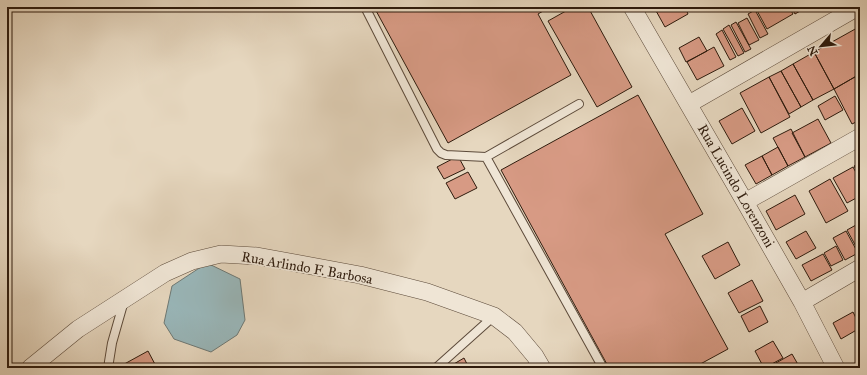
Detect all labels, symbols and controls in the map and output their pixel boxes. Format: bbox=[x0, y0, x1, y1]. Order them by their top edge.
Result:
north arrow bbox=[801, 26, 841, 66]
text: N bbox=[804, 43, 821, 58]
street label: Rua Lucindo Lorenzoni bbox=[694, 121, 778, 251]
street label: Rua Arlindo F. Barbosa bbox=[240, 248, 374, 288]

